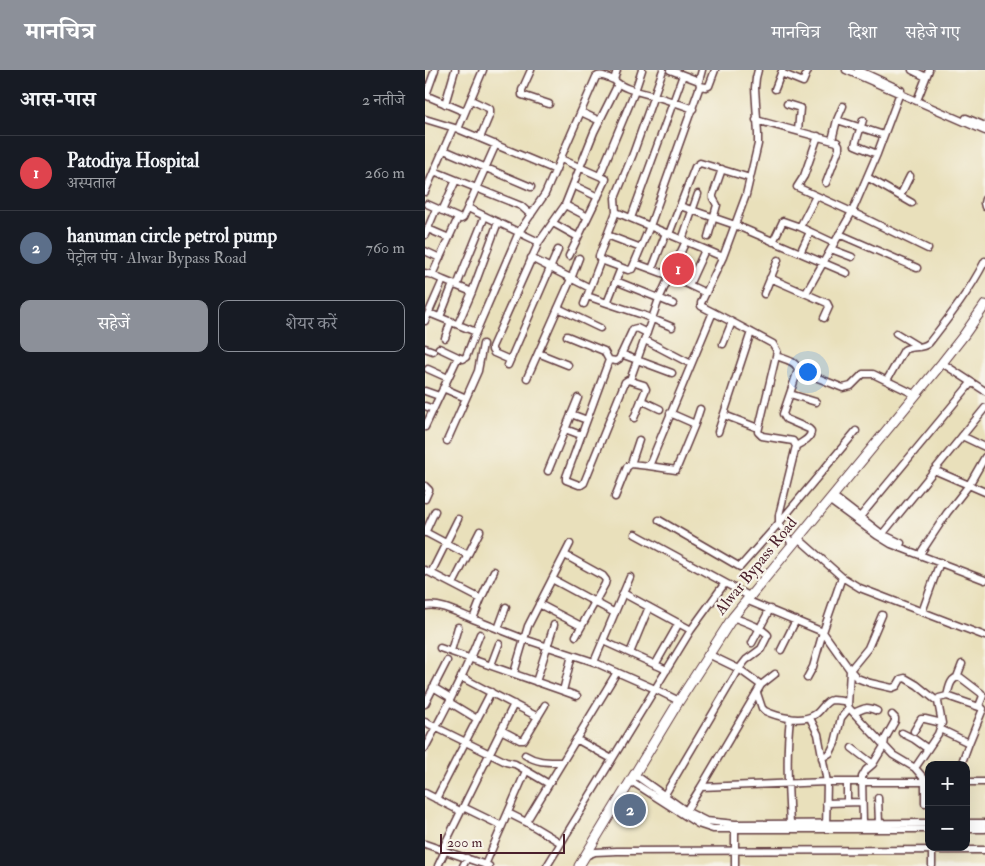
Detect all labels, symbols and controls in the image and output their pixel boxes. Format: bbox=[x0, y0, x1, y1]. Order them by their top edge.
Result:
text: मानचित्र bbox=[25, 16, 95, 47]
text: मानचित्र bbox=[772, 21, 820, 44]
text: दिशा bbox=[848, 21, 877, 44]
text: सहेजे गए bbox=[905, 21, 960, 44]
text: आस-पास bbox=[20, 86, 96, 113]
text: 2 नतीजे bbox=[362, 90, 405, 110]
text: Patodiya Hospital bbox=[67, 149, 199, 173]
text: 1 bbox=[33, 163, 39, 183]
text: 260 m bbox=[365, 163, 405, 183]
text: अस्पताल bbox=[67, 173, 116, 193]
text: hanuman circle petrol pump bbox=[67, 224, 277, 248]
text: 2 bbox=[32, 238, 40, 258]
text: 760 m bbox=[366, 238, 405, 258]
text: पेट्रोल पंप · Alwar Bypass Road bbox=[67, 248, 247, 268]
pin: 1 bbox=[662, 250, 694, 288]
button: सहेजें bbox=[20, 300, 208, 352]
button: शेयर करें bbox=[218, 300, 405, 352]
your location bbox=[795, 359, 821, 385]
street label: Alwar Bypass Road bbox=[710, 513, 802, 620]
map controls bbox=[925, 761, 970, 851]
button: + bbox=[925, 761, 970, 806]
pin: 2 bbox=[614, 791, 646, 829]
button: − bbox=[925, 806, 970, 851]
scale bar bbox=[440, 831, 565, 854]
text: 200 m bbox=[447, 834, 482, 851]

